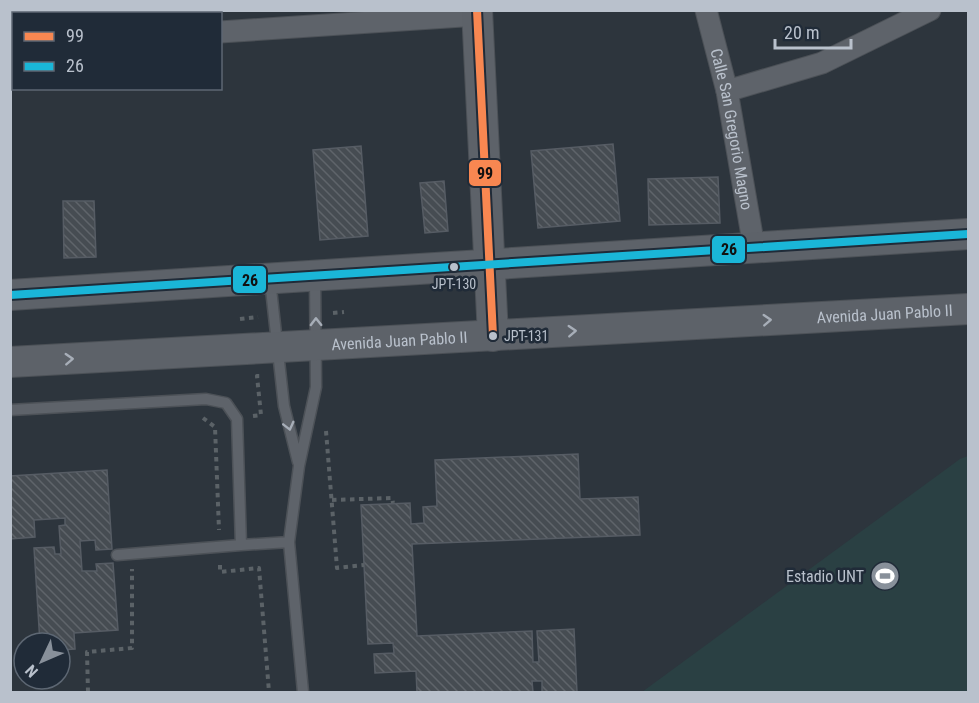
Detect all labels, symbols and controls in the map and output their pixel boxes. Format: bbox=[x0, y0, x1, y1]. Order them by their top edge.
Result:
legend bbox=[12, 12, 222, 90]
scale bar bbox=[775, 12, 852, 50]
text: 20 m bbox=[784, 22, 819, 43]
text: 99 bbox=[66, 25, 84, 46]
street label: Calle San Gregorio Magno bbox=[707, 46, 757, 211]
text: 26 bbox=[66, 55, 84, 76]
line badge: 99 bbox=[468, 159, 502, 187]
text: 99 bbox=[477, 164, 493, 183]
line badge: 26 bbox=[711, 235, 746, 264]
text: 26 bbox=[721, 240, 737, 259]
marker: JPT-130 bbox=[448, 261, 460, 273]
line badge: 26 bbox=[232, 265, 267, 294]
text: 26 bbox=[242, 271, 258, 290]
place label: JPT-130 bbox=[432, 276, 476, 292]
street label: Avenida Juan Pablo II bbox=[816, 300, 953, 327]
one-way arrow bbox=[763, 314, 772, 327]
one-way arrow bbox=[310, 318, 322, 327]
one-way arrow bbox=[568, 325, 577, 338]
street label: Avenida Juan Pablo II bbox=[331, 327, 468, 354]
place label: JPT-131 bbox=[504, 328, 548, 344]
marker: JPT-131 bbox=[487, 330, 499, 342]
one-way arrow bbox=[64, 353, 73, 366]
one-way arrow bbox=[282, 421, 295, 431]
sports icon: Estadio UNT bbox=[869, 560, 901, 592]
place label: Estadio UNT bbox=[786, 567, 864, 586]
north arrow bbox=[12, 631, 72, 691]
text: N bbox=[21, 661, 42, 681]

